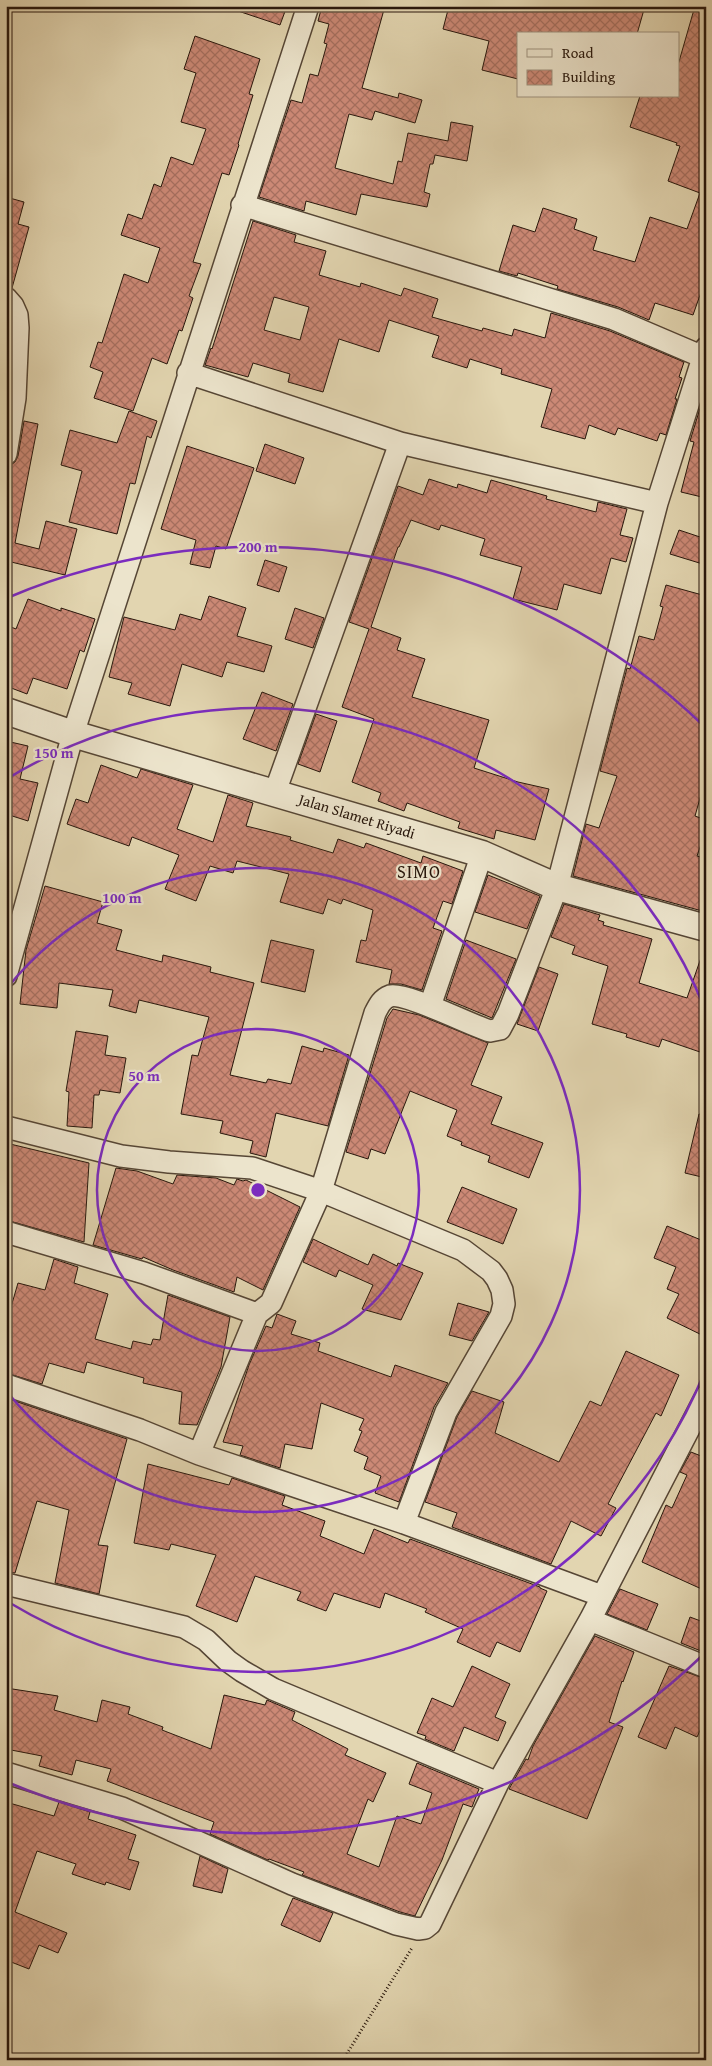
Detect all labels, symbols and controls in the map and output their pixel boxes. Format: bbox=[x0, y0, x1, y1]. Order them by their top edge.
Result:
legend bbox=[517, 32, 680, 98]
text: Road bbox=[562, 42, 593, 63]
text: Building bbox=[562, 66, 616, 87]
text: 200 m bbox=[238, 536, 278, 557]
text: 150 m bbox=[34, 742, 74, 763]
street label: Jalan Slamet Riyadi bbox=[294, 788, 418, 844]
district label: SIMO bbox=[397, 858, 441, 885]
text: 100 m bbox=[102, 887, 142, 908]
text: 50 m bbox=[128, 1065, 160, 1086]
centre of rings bbox=[249, 1181, 267, 1199]

